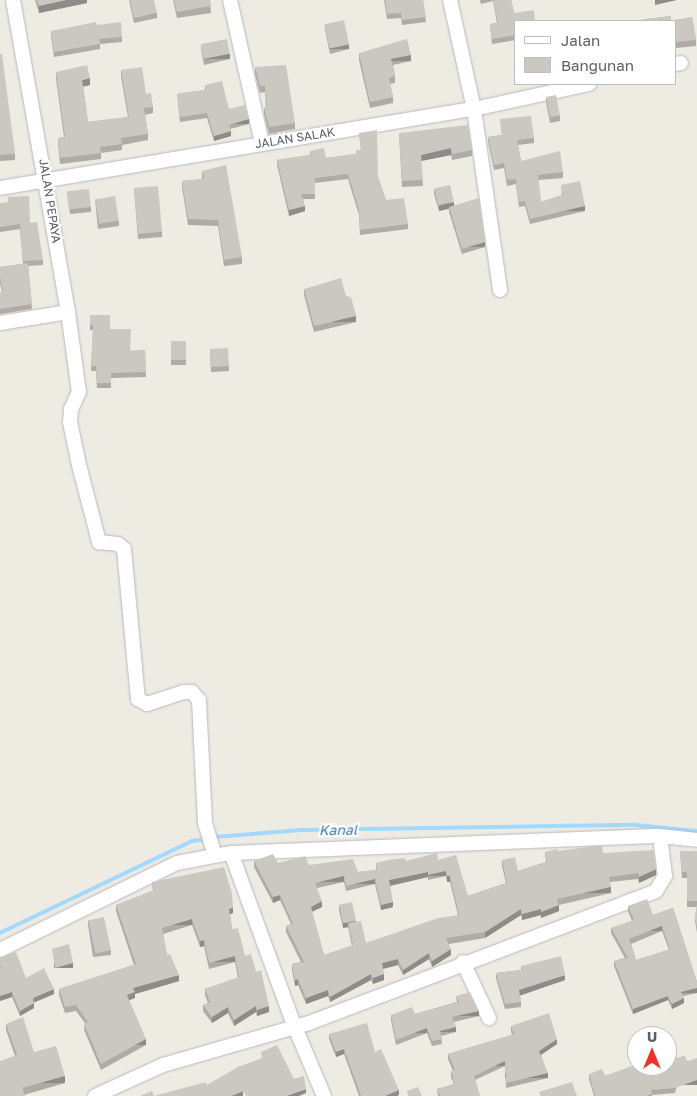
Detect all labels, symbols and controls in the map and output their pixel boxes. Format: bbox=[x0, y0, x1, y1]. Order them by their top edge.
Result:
legend bbox=[514, 20, 677, 85]
text: Jalan bbox=[561, 31, 600, 49]
text: Bangunan bbox=[561, 56, 634, 74]
street label: JALAN SALAK bbox=[254, 125, 336, 151]
street label: JALAN PEPAYA bbox=[36, 158, 64, 244]
water label: Kanal bbox=[319, 821, 357, 839]
north arrow bbox=[627, 1026, 677, 1076]
text: U bbox=[647, 1028, 657, 1045]

